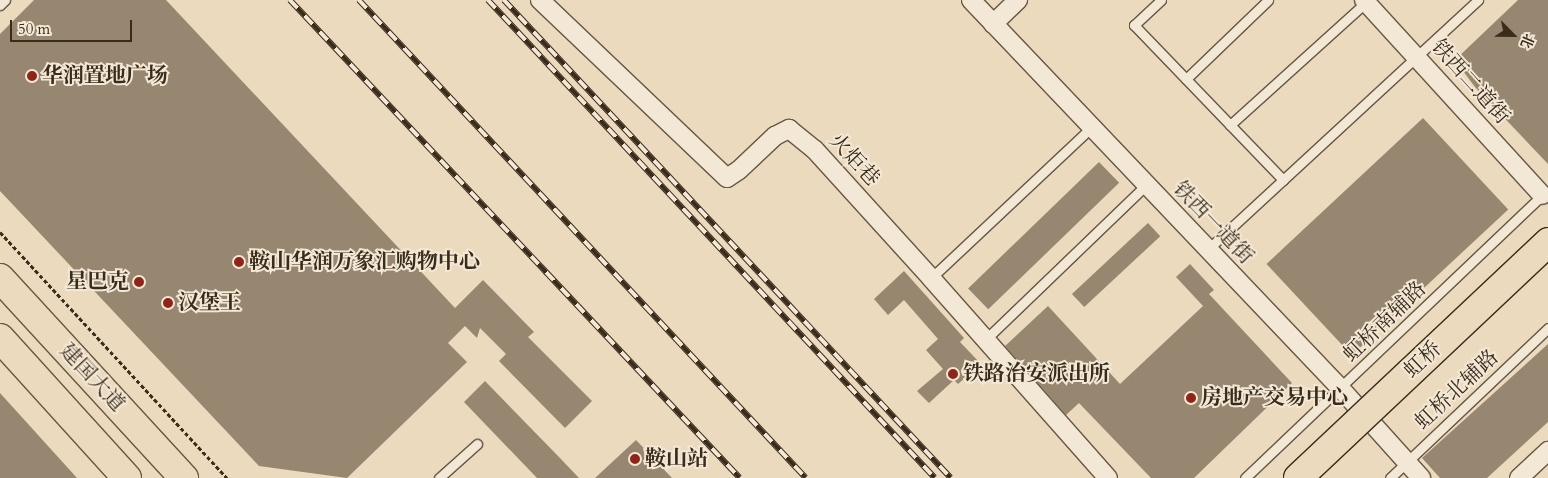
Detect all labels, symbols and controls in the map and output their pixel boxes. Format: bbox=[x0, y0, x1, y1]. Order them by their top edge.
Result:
scale bar bbox=[12, 10, 135, 42]
north arrow bbox=[1488, 10, 1538, 60]
text: 50 m bbox=[18, 19, 50, 39]
text: 北 bbox=[1516, 31, 1539, 51]
street label: 铁西二道街 bbox=[1426, 35, 1514, 129]
place label: 华润置地广场 bbox=[42, 63, 168, 89]
marker: 华润置地广场 bbox=[26, 70, 38, 82]
street label: 火炬巷 bbox=[823, 128, 885, 192]
street label: 铁西一道街 bbox=[1167, 176, 1259, 270]
place label: 鞍山华润万象汇购物中心 bbox=[249, 249, 480, 275]
marker: 鞍山华润万象汇购物中心 bbox=[233, 256, 245, 268]
place label: 星巴克 bbox=[66, 269, 129, 295]
marker: 星巴克 bbox=[133, 276, 145, 288]
street label: 虹桥南辅路 bbox=[1338, 276, 1432, 368]
place label: 汉堡王 bbox=[178, 290, 241, 316]
marker: 汉堡王 bbox=[162, 297, 174, 309]
street label: 虹桥 bbox=[1399, 336, 1447, 384]
street label: 建国大道 bbox=[54, 339, 130, 417]
street label: 虹桥北辅路 bbox=[1410, 345, 1504, 435]
place label: 铁路治安派出所 bbox=[963, 361, 1110, 387]
marker: 铁路治安派出所 bbox=[947, 368, 959, 380]
place label: 房地产交易中心 bbox=[1201, 385, 1348, 411]
marker: 房地产交易中心 bbox=[1185, 392, 1197, 404]
place label: 鞍山站 bbox=[645, 446, 708, 472]
marker: 鞍山站 bbox=[629, 453, 641, 465]

